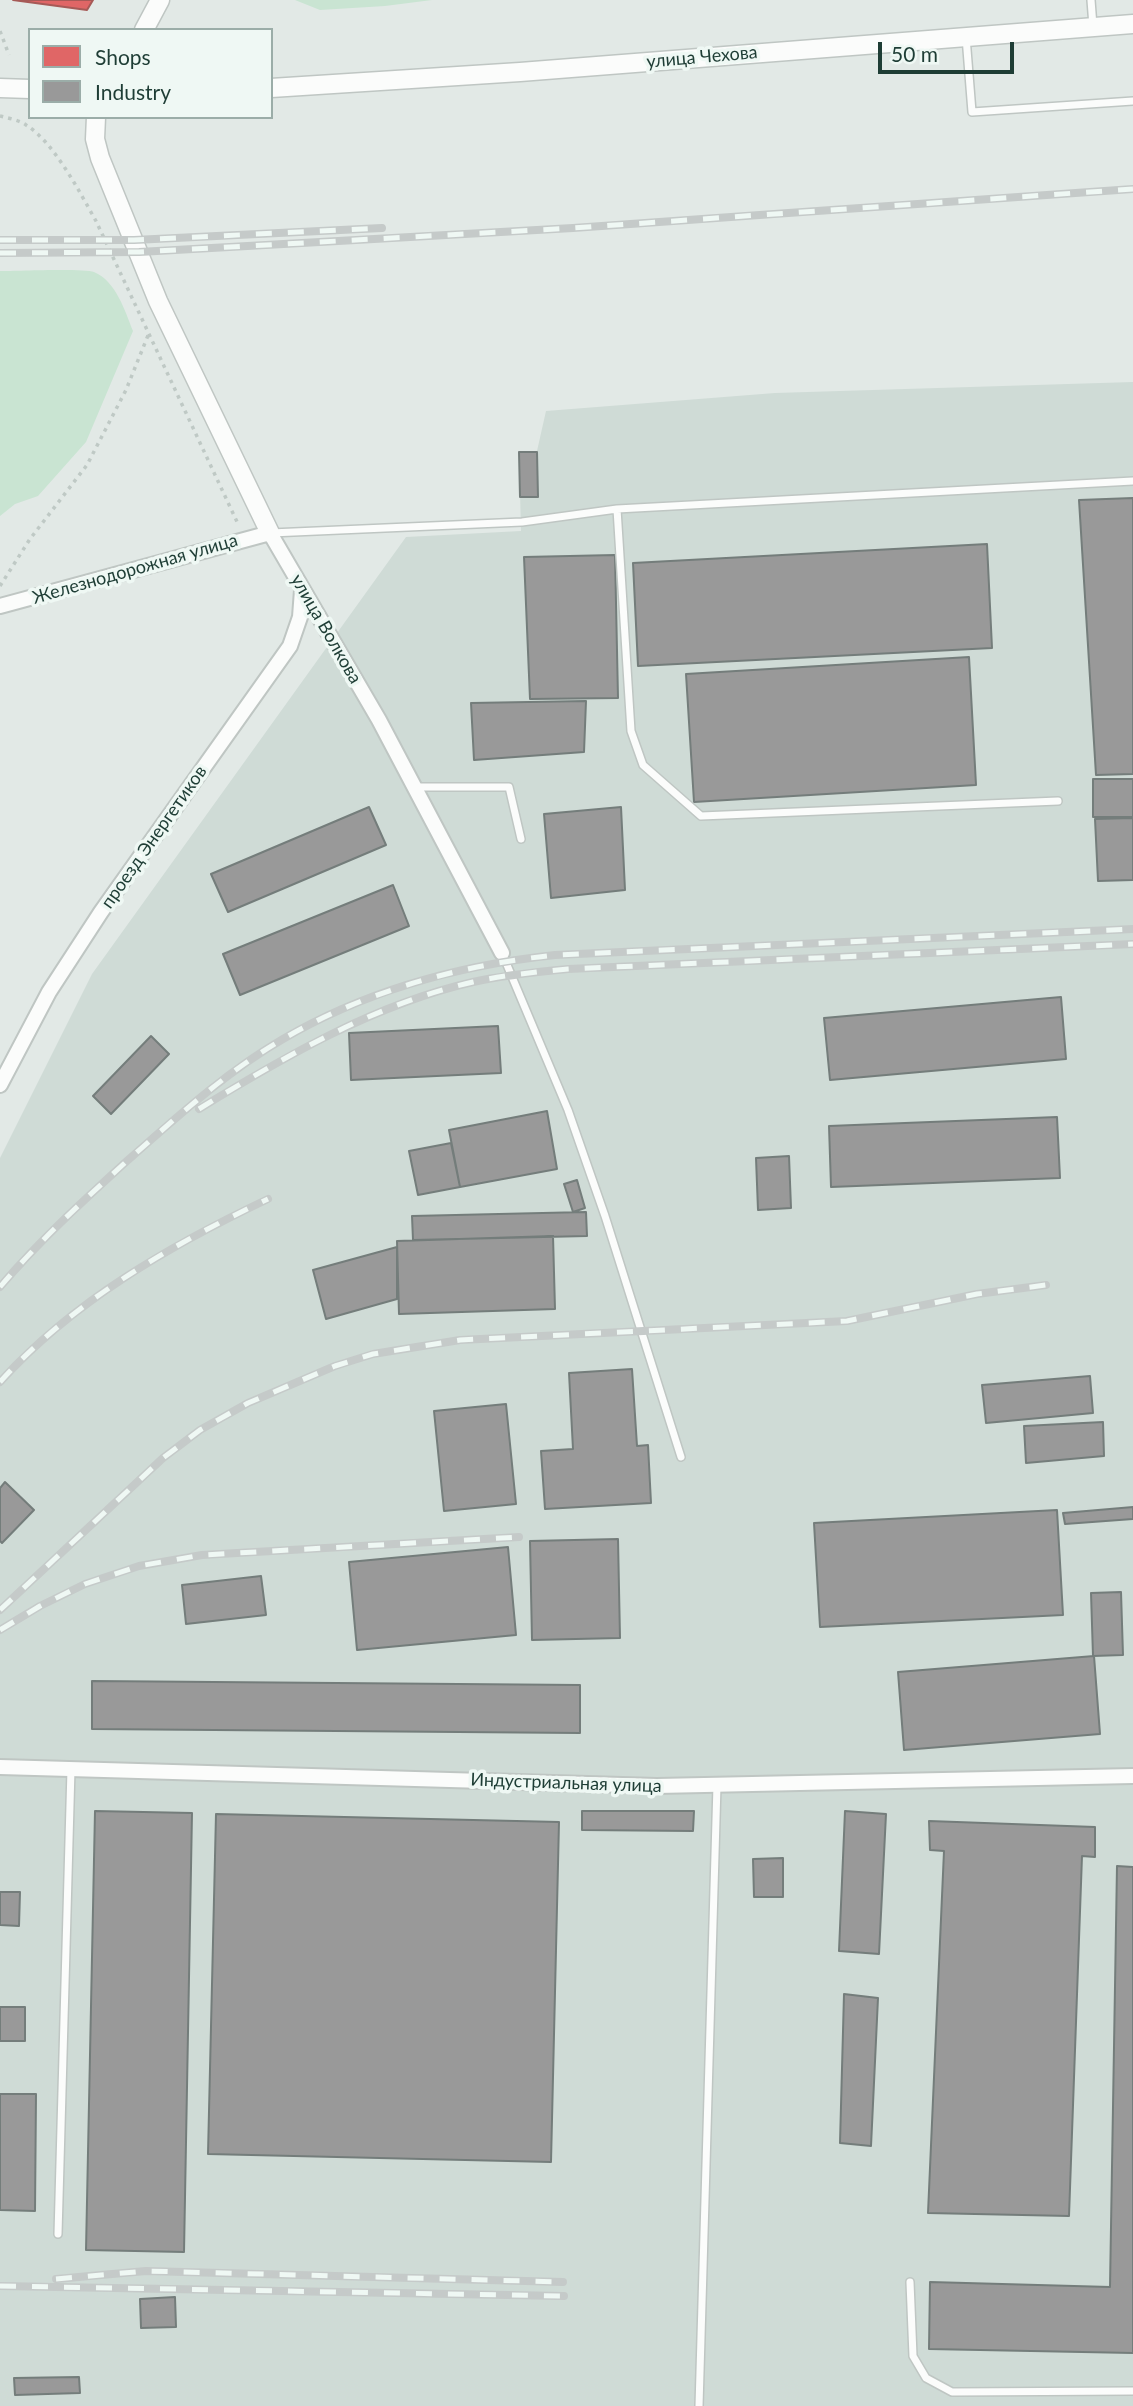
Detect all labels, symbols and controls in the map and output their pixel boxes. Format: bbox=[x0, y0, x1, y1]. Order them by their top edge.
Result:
legend bbox=[28, 28, 273, 119]
scale bar bbox=[881, 28, 1018, 72]
street label: улица Чехова bbox=[646, 41, 758, 73]
text: 50 m bbox=[891, 41, 938, 66]
text: Shops bbox=[95, 44, 151, 69]
text: Industry bbox=[95, 79, 171, 104]
street label: Железнодорожная улица bbox=[30, 529, 240, 609]
street label: улица Волкова bbox=[286, 570, 366, 688]
street label: проезд Энергетиков bbox=[97, 761, 211, 913]
street label: Индустриальная улица bbox=[470, 1769, 662, 1797]

